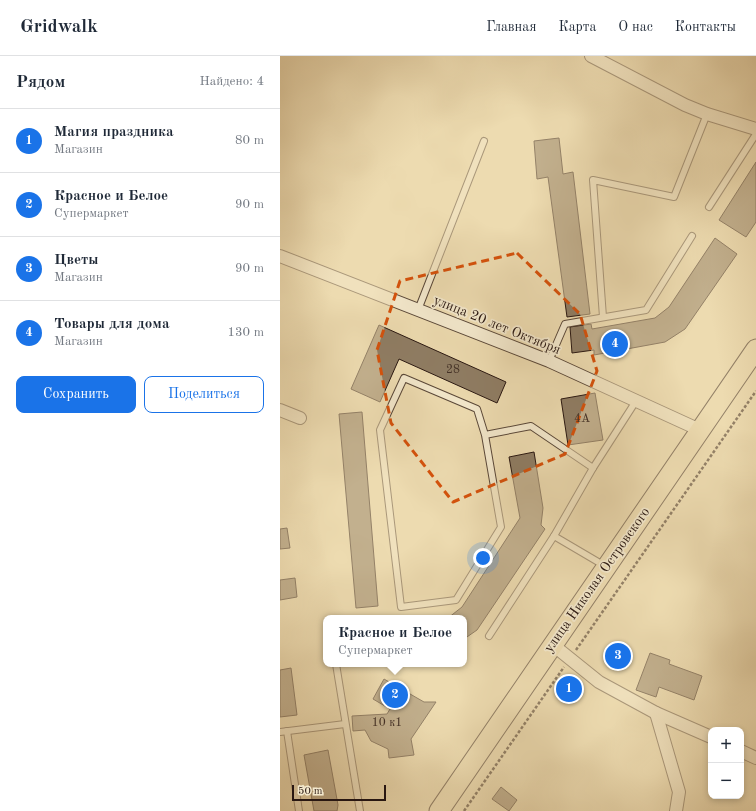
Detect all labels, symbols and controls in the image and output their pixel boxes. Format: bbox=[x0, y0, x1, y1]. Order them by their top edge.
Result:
text: Gridwalk bbox=[20, 18, 98, 37]
text: Главная bbox=[486, 20, 536, 34]
text: Карта bbox=[558, 20, 596, 34]
text: О нас bbox=[618, 20, 653, 34]
text: Контакты bbox=[675, 20, 736, 34]
text: Рядом bbox=[16, 74, 65, 91]
text: Найдено: 4 bbox=[200, 75, 264, 88]
text: Магия праздника bbox=[54, 125, 174, 140]
text: 1 bbox=[25, 134, 33, 147]
text: 80 m bbox=[235, 134, 264, 147]
text: Магазин bbox=[54, 143, 103, 156]
text: Красное и Белое bbox=[54, 189, 168, 204]
text: 2 bbox=[25, 198, 33, 211]
text: 90 m bbox=[235, 198, 264, 211]
text: Супермаркет bbox=[54, 207, 129, 220]
text: Цветы bbox=[54, 253, 99, 268]
text: 3 bbox=[25, 262, 33, 275]
text: 90 m bbox=[235, 262, 264, 275]
text: Магазин bbox=[54, 271, 103, 284]
street label: улица 20 лет Октября bbox=[431, 293, 563, 357]
text: Товары для дома bbox=[54, 317, 170, 332]
text: 4 bbox=[25, 326, 33, 339]
text: 130 m bbox=[227, 326, 264, 339]
pin: 4 bbox=[602, 329, 628, 359]
text: Магазин bbox=[54, 335, 103, 348]
house number: 28 bbox=[446, 364, 460, 376]
button: Сохранить bbox=[16, 376, 136, 413]
button: Поделиться bbox=[144, 376, 264, 413]
house number: 4А bbox=[574, 413, 590, 425]
street label: улица Николая Островского bbox=[542, 505, 652, 655]
your location bbox=[473, 548, 493, 568]
popup bbox=[323, 615, 467, 667]
text: Красное и Белое bbox=[338, 626, 452, 641]
pin: 3 bbox=[605, 641, 631, 671]
text: Супермаркет bbox=[338, 644, 413, 657]
pin: 1 bbox=[556, 674, 582, 704]
pin: 2 bbox=[382, 680, 408, 710]
house number: 10 к1 bbox=[372, 717, 402, 729]
map controls bbox=[708, 727, 744, 799]
button: + bbox=[708, 727, 744, 763]
button: − bbox=[708, 763, 744, 799]
scale bar bbox=[292, 783, 386, 802]
text: 50 m bbox=[298, 786, 323, 797]

